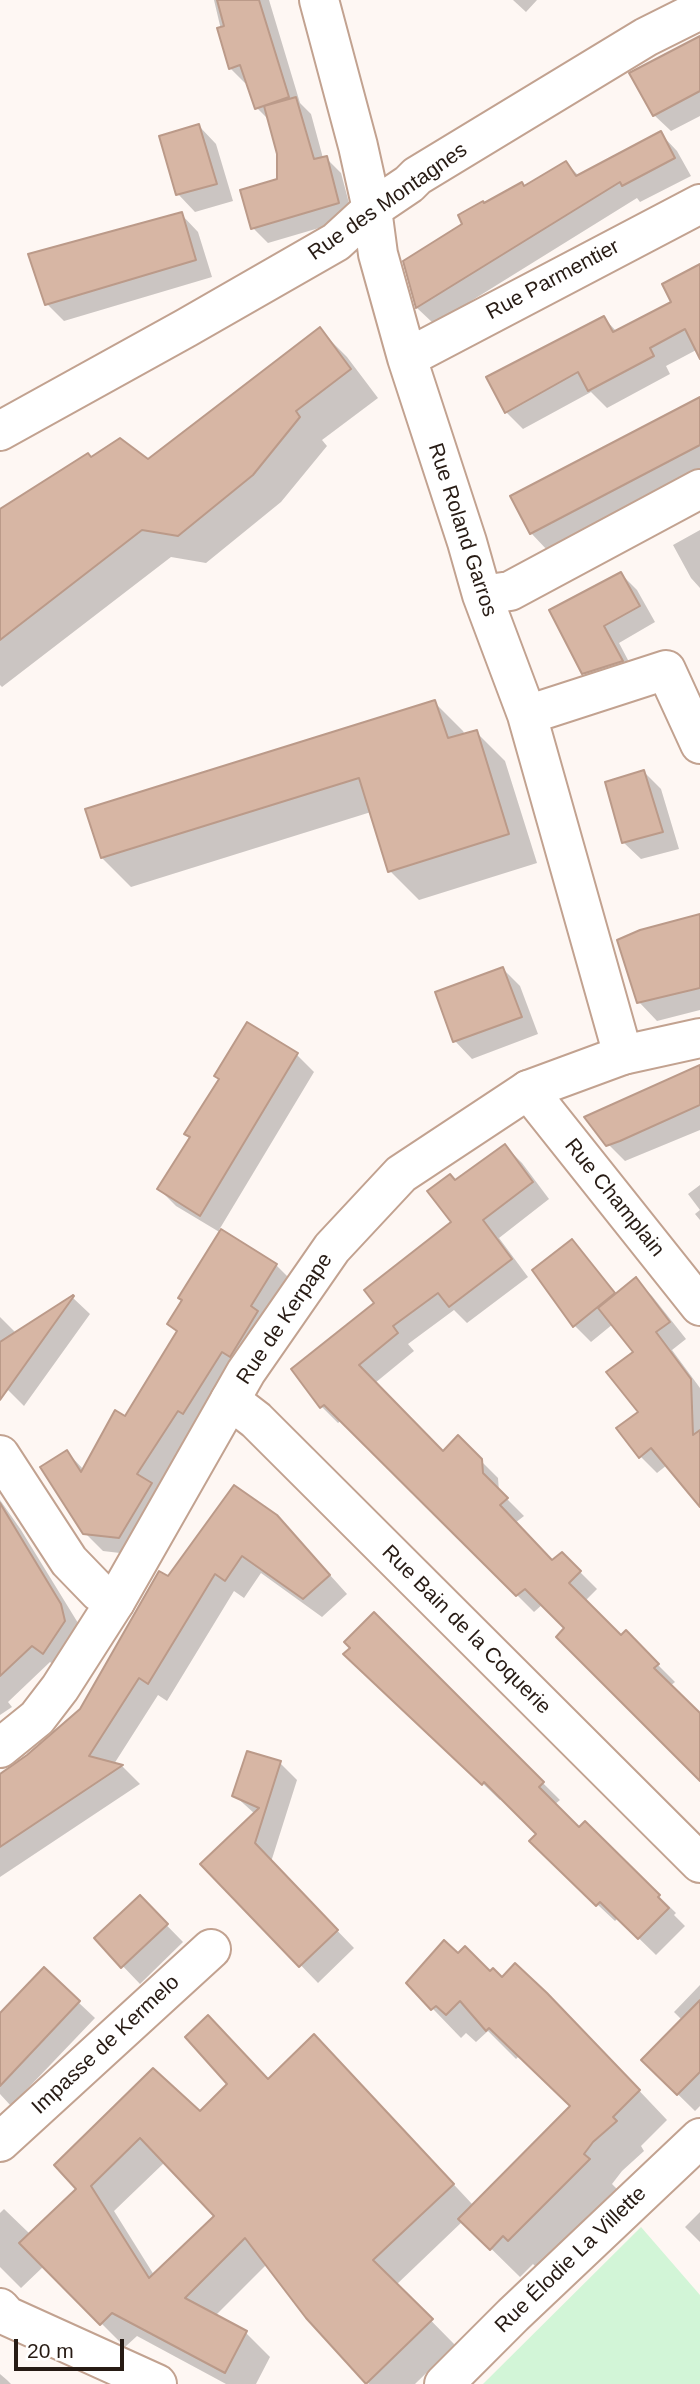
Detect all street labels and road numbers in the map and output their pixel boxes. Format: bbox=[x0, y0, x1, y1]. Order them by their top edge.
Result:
street label: Rue des Montagnes bbox=[304, 138, 472, 266]
street label: Rue Parmentier bbox=[482, 234, 624, 326]
street label: Rue Roland Garros bbox=[422, 440, 502, 620]
street label: Rue Champlain bbox=[559, 1134, 669, 1262]
street label: Rue de Kerpape bbox=[232, 1249, 338, 1389]
street label: Rue Bain de la Coquerie bbox=[376, 1540, 556, 1720]
street label: Impasse de Kermelo bbox=[27, 1970, 185, 2120]
street label: Rue Élodie La Villette bbox=[490, 2181, 652, 2339]

